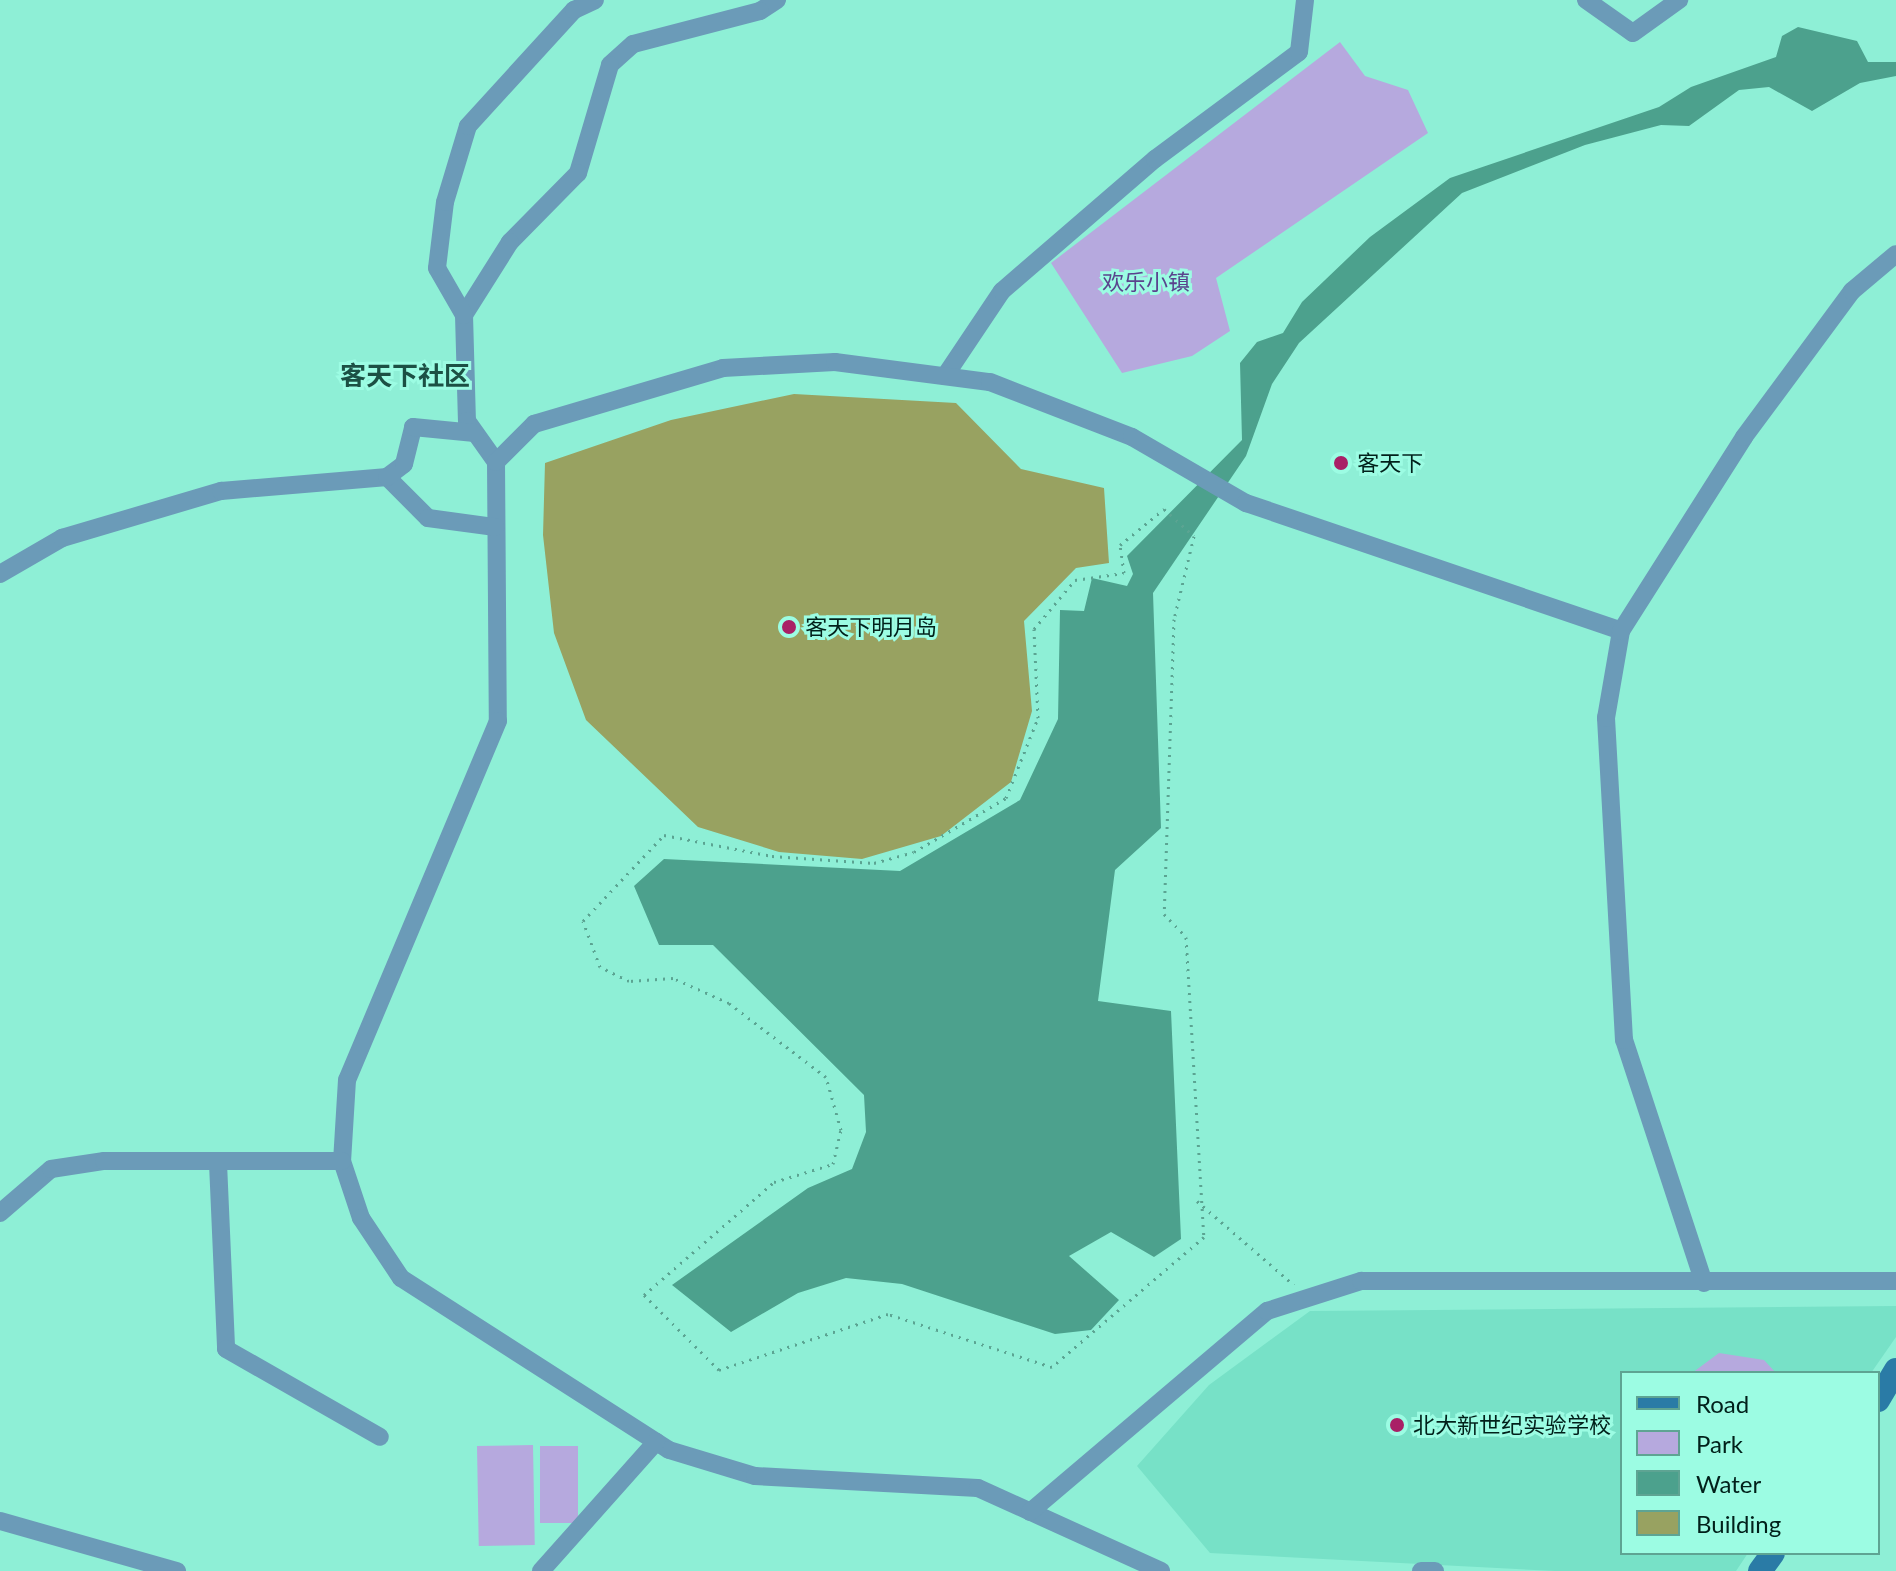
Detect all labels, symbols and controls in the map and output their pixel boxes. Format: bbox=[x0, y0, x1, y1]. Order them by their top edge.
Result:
park label: 欢乐小镇 bbox=[1102, 269, 1190, 295]
district label: 客天下社区 bbox=[340, 360, 470, 392]
place label: 客天下 bbox=[1357, 450, 1423, 476]
marker: 客天下 bbox=[1332, 454, 1350, 472]
place label: 客天下明月岛 bbox=[805, 614, 937, 640]
marker: 客天下明月岛 bbox=[780, 618, 798, 636]
legend bbox=[1620, 1371, 1880, 1555]
text: Road bbox=[1696, 1389, 1749, 1418]
place label: 北大新世纪实验学校 bbox=[1413, 1412, 1611, 1438]
marker: 北大新世纪实验学校 bbox=[1388, 1416, 1406, 1434]
text: Park bbox=[1696, 1429, 1743, 1458]
text: Water bbox=[1696, 1469, 1761, 1498]
text: Building bbox=[1696, 1509, 1781, 1538]

